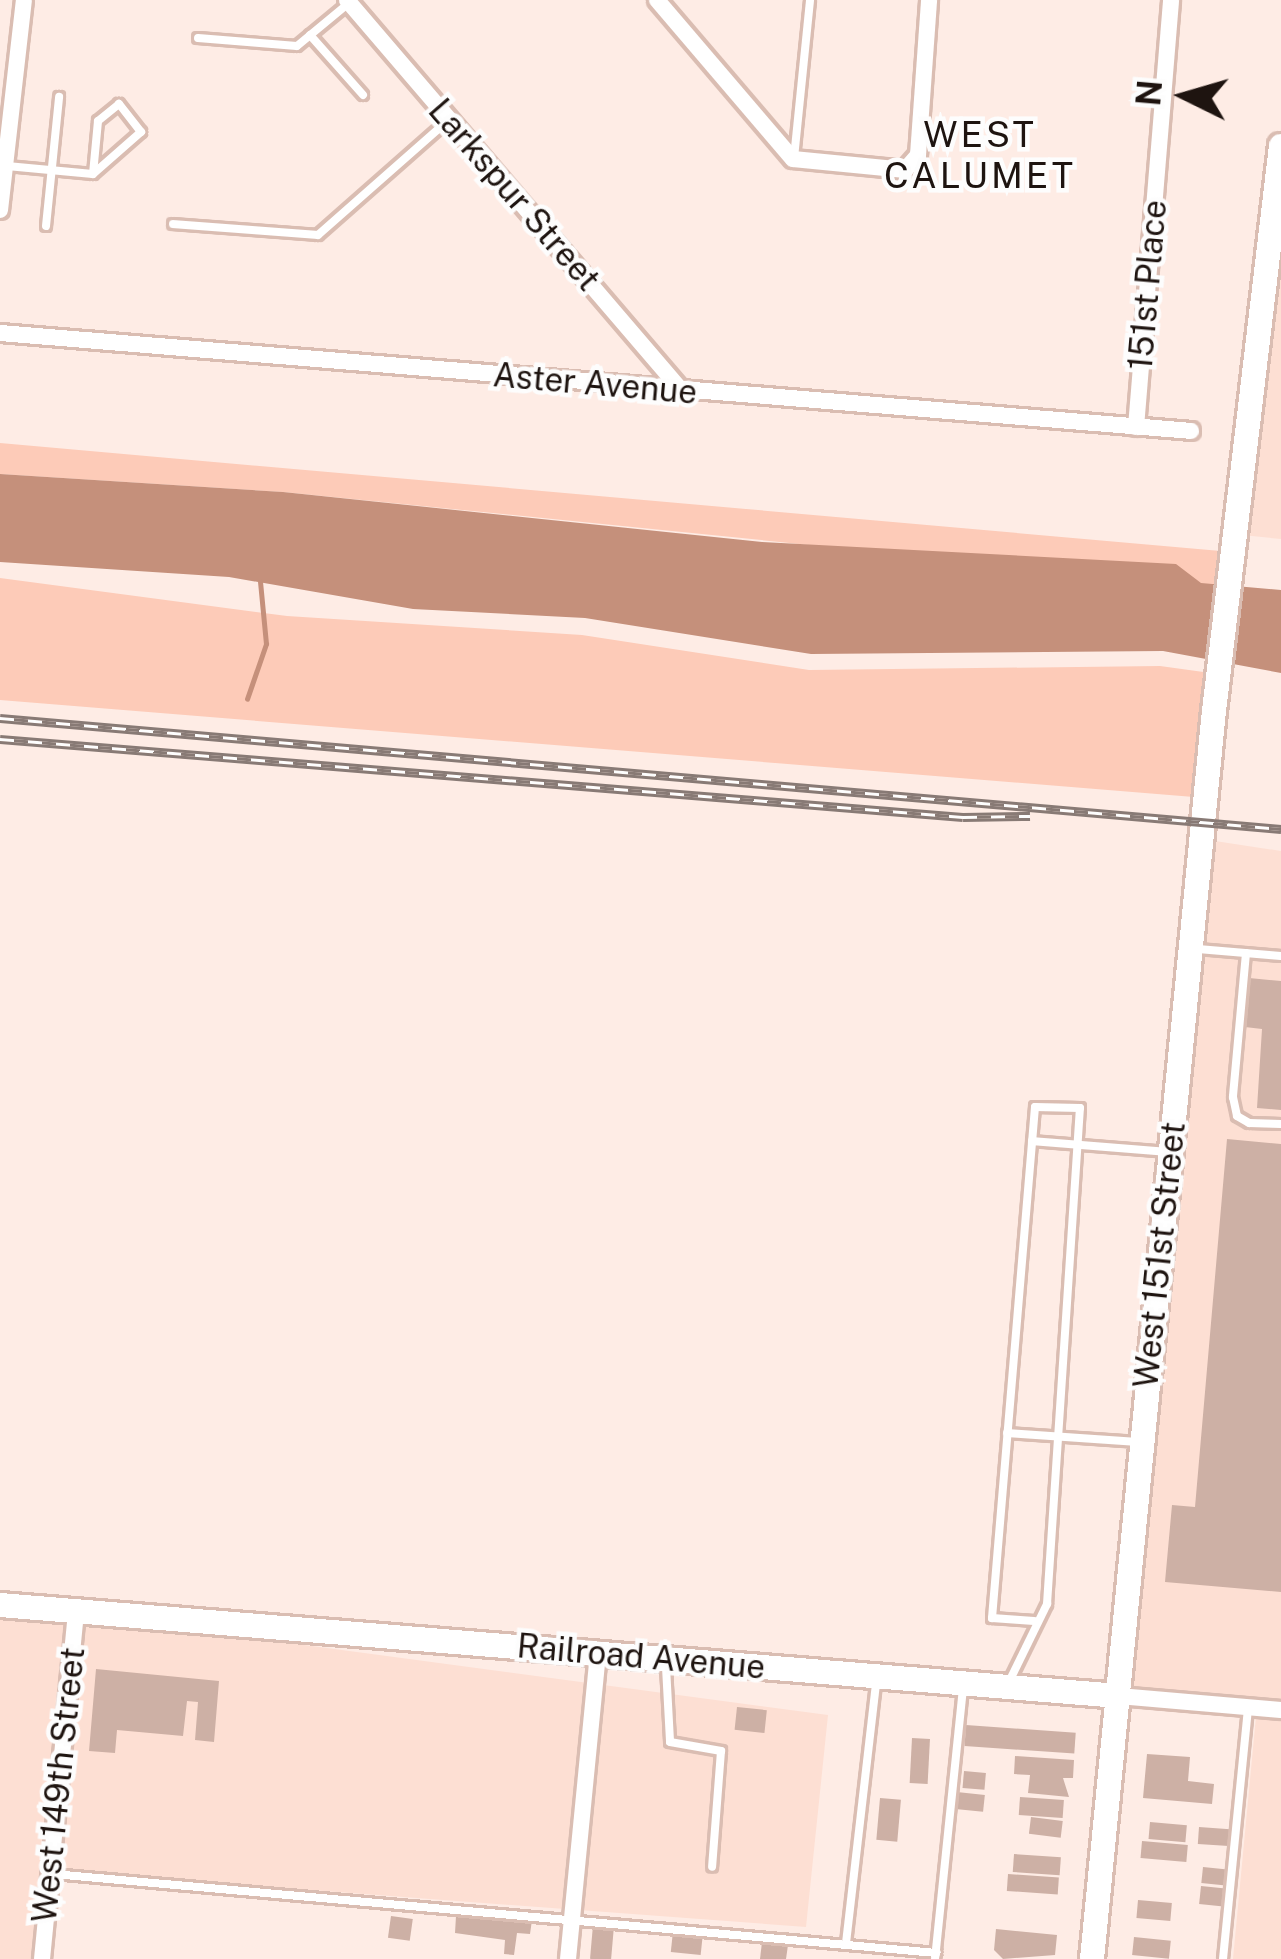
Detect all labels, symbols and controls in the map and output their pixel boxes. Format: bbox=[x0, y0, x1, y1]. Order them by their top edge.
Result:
north arrow bbox=[1125, 36, 1245, 156]
text: N bbox=[1129, 78, 1169, 107]
street label: Larkspur Street bbox=[420, 91, 608, 299]
district label: WEST CALUMET bbox=[884, 112, 1076, 197]
street label: 151st Place bbox=[1121, 198, 1175, 372]
street label: Aster Avenue bbox=[491, 355, 699, 413]
street label: West 151st Street bbox=[1126, 1120, 1194, 1390]
street label: Railroad Avenue bbox=[515, 1626, 767, 1688]
street label: West 149th Street bbox=[25, 1645, 93, 1925]

